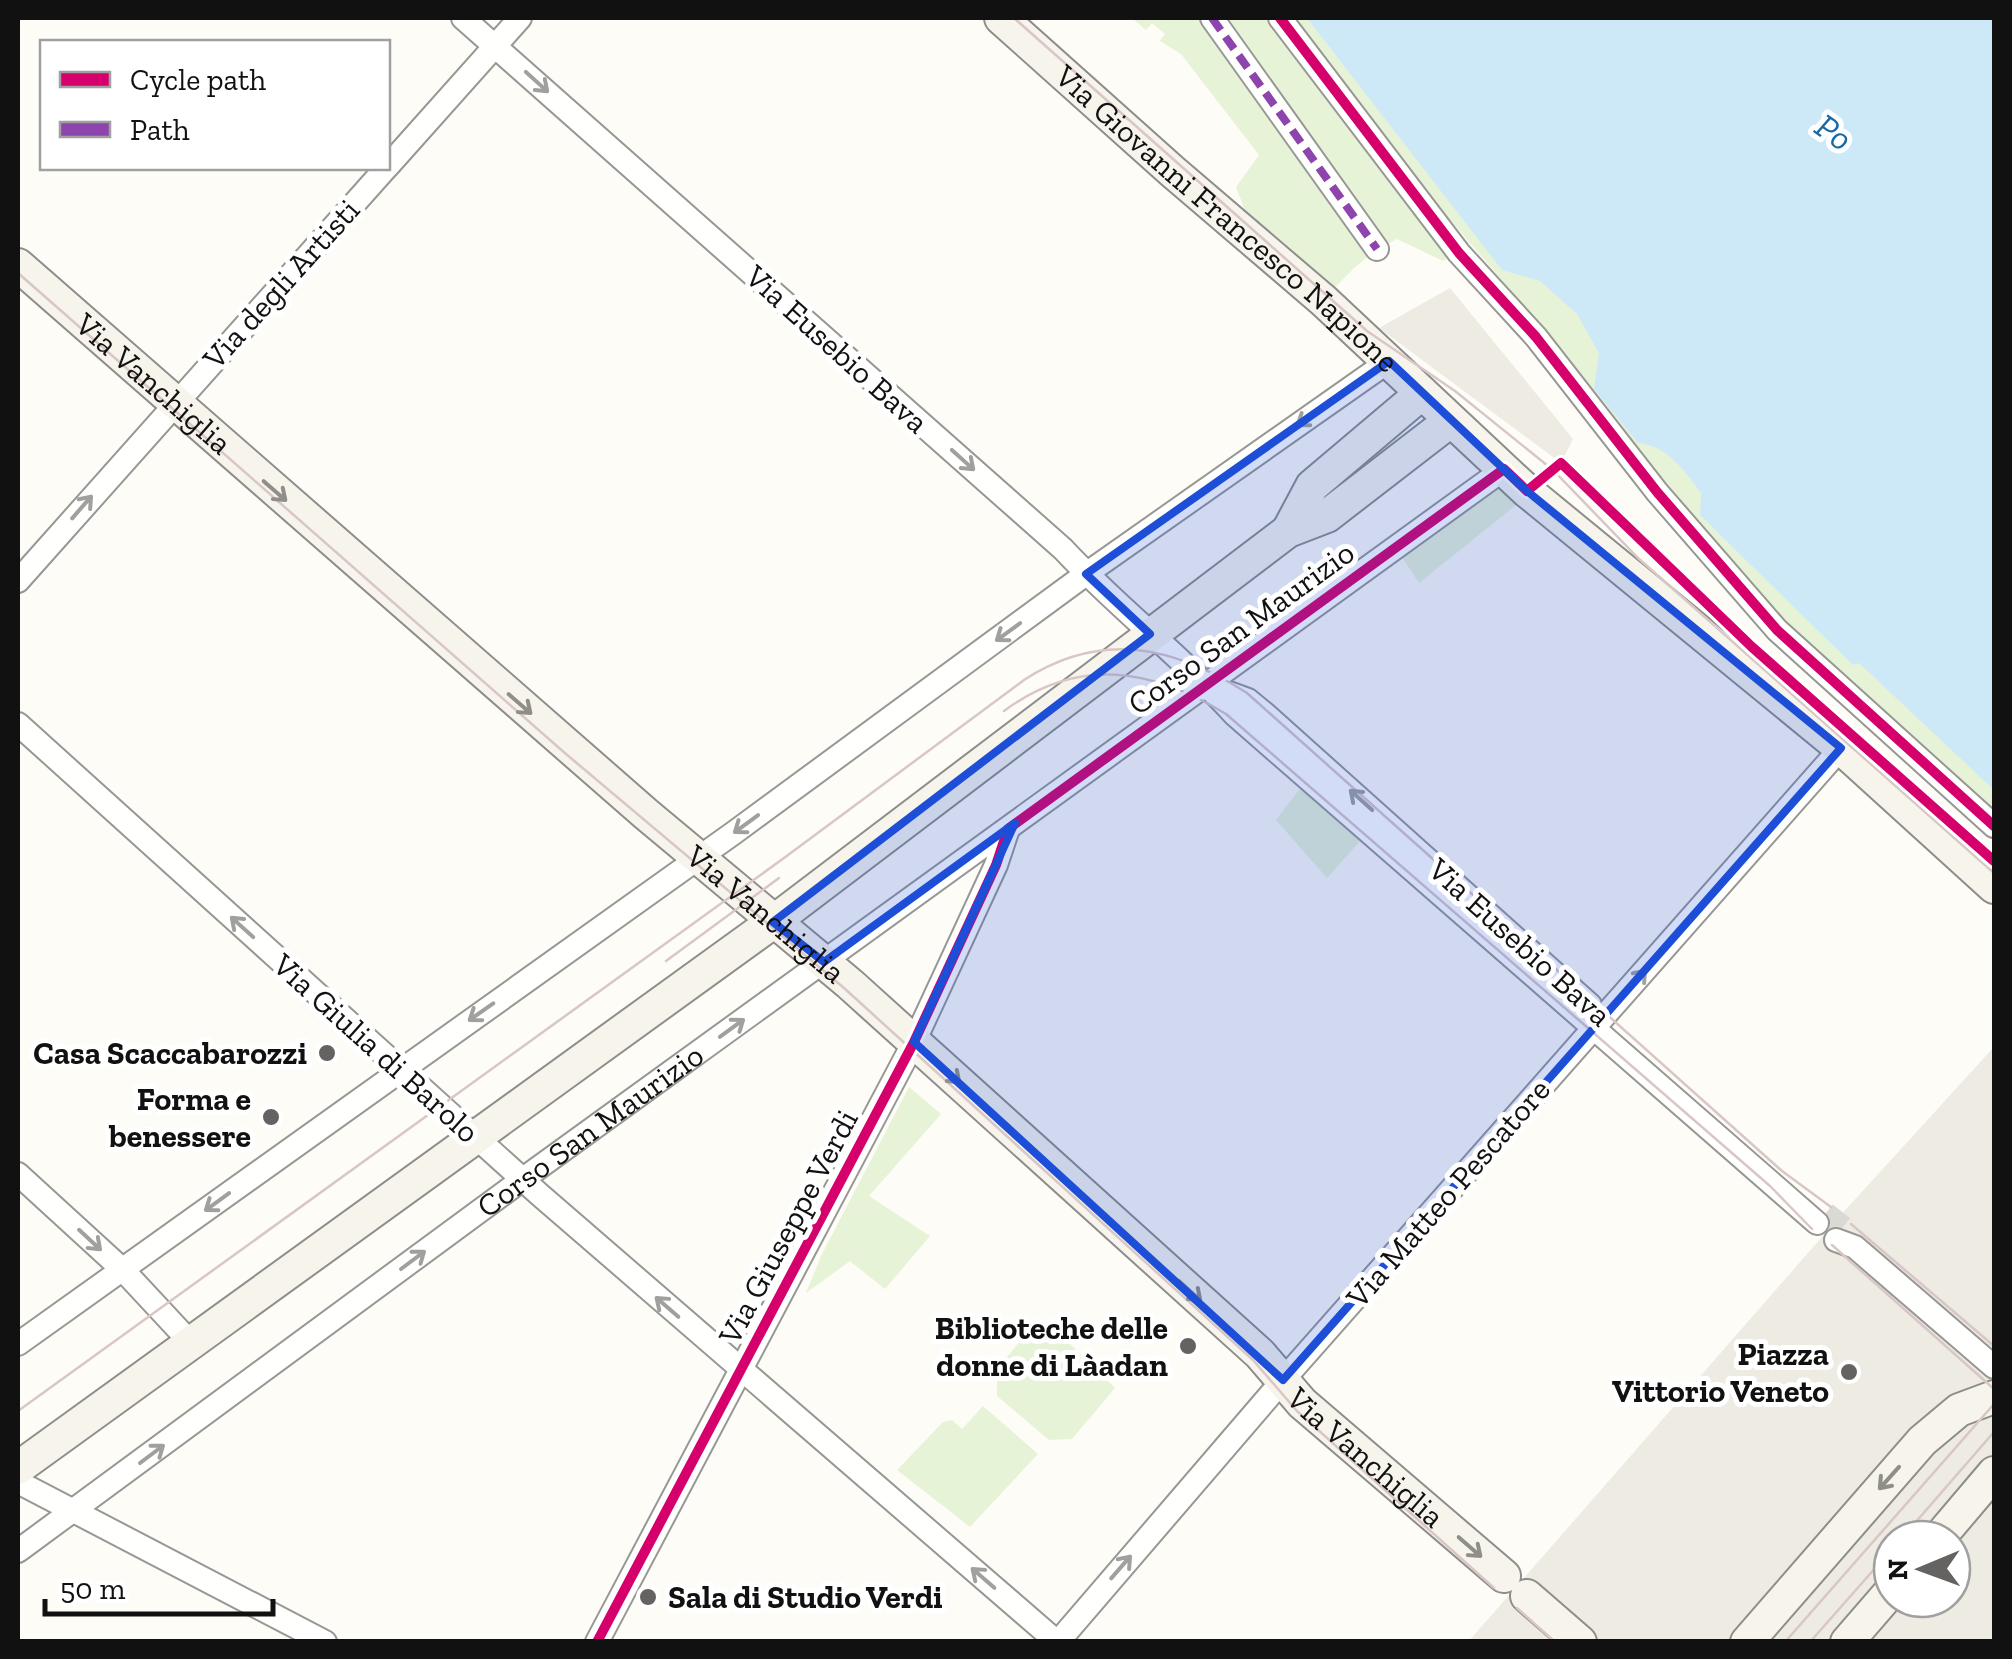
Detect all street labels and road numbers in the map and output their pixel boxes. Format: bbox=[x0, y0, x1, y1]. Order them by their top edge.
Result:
street label: Via Giovanni Francesco Napione bbox=[1047, 56, 1407, 380]
street label: Via degli Artisti bbox=[194, 191, 367, 378]
street label: Via Eusebio Bava bbox=[737, 256, 936, 441]
street label: Via Vanchiglia bbox=[67, 304, 240, 462]
street label: Corso San Maurizio bbox=[1121, 533, 1361, 723]
street label: Via Vanchiglia bbox=[678, 836, 853, 991]
street label: Via Eusebio Bava bbox=[1420, 849, 1619, 1034]
street label: Via Giulia di Barolo bbox=[264, 945, 487, 1151]
street label: Corso San Maurizio bbox=[470, 1036, 711, 1225]
street label: Via Matteo Pescatore bbox=[1337, 1071, 1558, 1316]
street label: Via Giuseppe Verdi bbox=[710, 1103, 866, 1352]
street label: Via Vanchiglia bbox=[1278, 1379, 1452, 1535]

